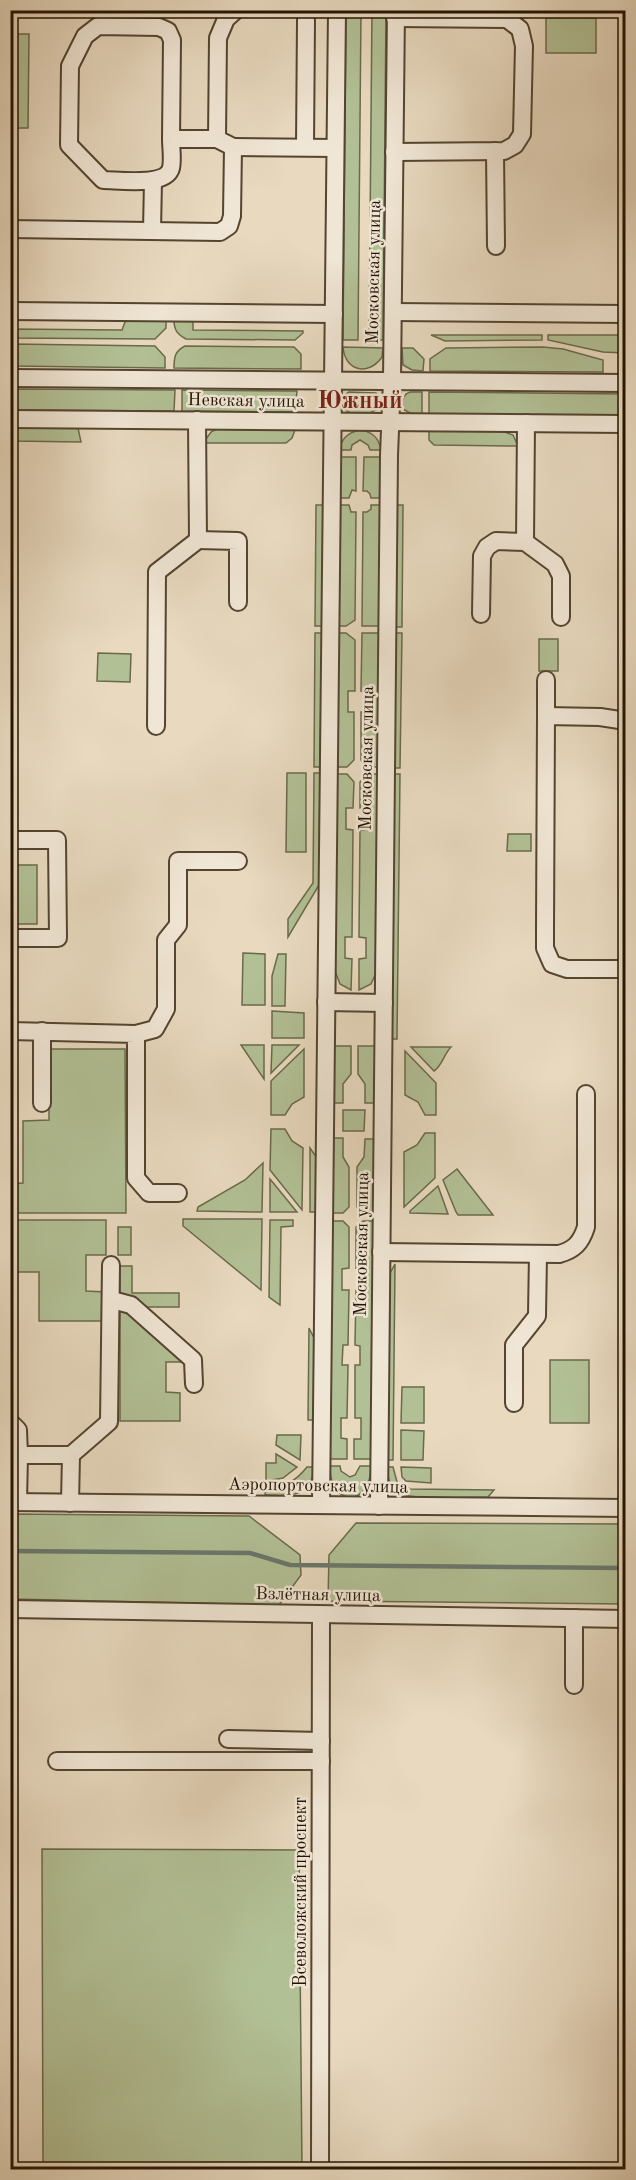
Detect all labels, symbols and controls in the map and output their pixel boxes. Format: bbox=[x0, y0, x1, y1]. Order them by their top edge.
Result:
street label: Московская улица bbox=[364, 199, 384, 344]
district label: Южный bbox=[317, 390, 403, 414]
street label: Невская улица bbox=[187, 391, 305, 411]
street label: Московская улица bbox=[357, 685, 377, 830]
street label: Московская улица bbox=[352, 1171, 372, 1316]
street label: Аэропортовская улица bbox=[228, 1475, 408, 1497]
street label: Взлётная улица bbox=[255, 1585, 381, 1605]
street label: Всеволожский проспект bbox=[292, 1797, 310, 1987]

